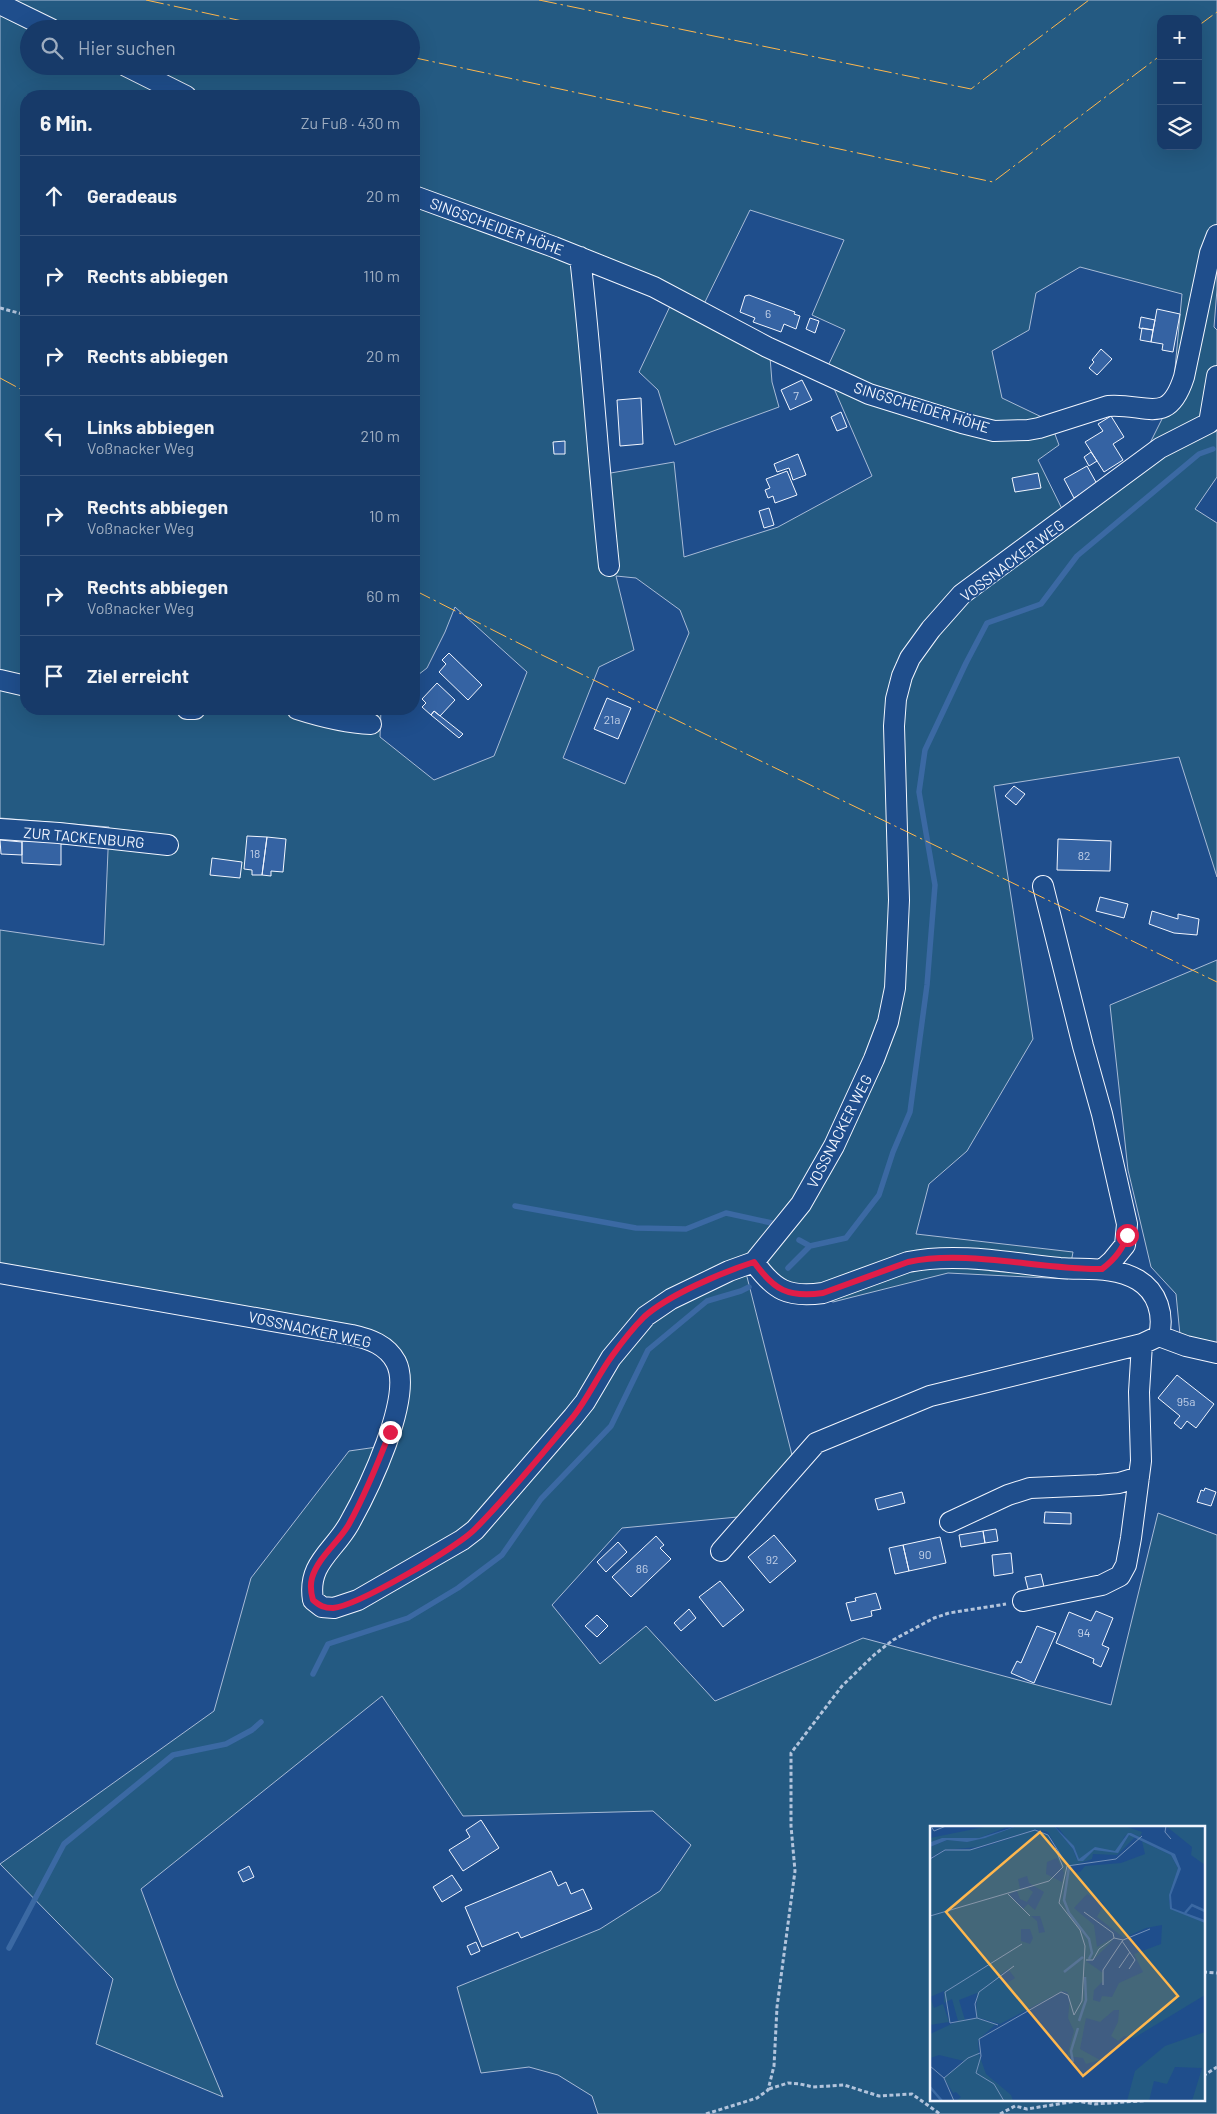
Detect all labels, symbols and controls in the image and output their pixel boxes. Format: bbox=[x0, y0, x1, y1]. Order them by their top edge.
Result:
map controls bbox=[1157, 15, 1202, 150]
button: + bbox=[1157, 15, 1202, 60]
search box bbox=[20, 20, 420, 75]
icon: search bbox=[38, 34, 66, 62]
text: Hier suchen bbox=[78, 36, 176, 59]
button: − bbox=[1157, 60, 1202, 105]
button: layers bbox=[1157, 105, 1202, 150]
text: 6 Min. bbox=[40, 110, 93, 135]
text: Zu Fuß · 430 m bbox=[301, 113, 400, 132]
icon: ahead bbox=[40, 182, 68, 210]
text: Geradeaus bbox=[87, 184, 177, 207]
text: 20 m bbox=[366, 186, 400, 205]
street label: SINGSCHEIDER HÖHE bbox=[428, 193, 566, 259]
icon: right bbox=[40, 262, 68, 290]
text: Rechts abbiegen bbox=[87, 264, 228, 287]
text: 110 m bbox=[363, 266, 400, 285]
house number: 6 bbox=[765, 306, 771, 320]
icon: right bbox=[40, 342, 68, 370]
text: Rechts abbiegen bbox=[87, 344, 228, 367]
text: 20 m bbox=[366, 346, 400, 365]
street label: SINGSCHEIDER HÖHE bbox=[852, 378, 992, 436]
house number: 7 bbox=[793, 388, 799, 402]
text: Links abbiegen bbox=[87, 415, 214, 438]
icon: left bbox=[40, 422, 68, 450]
text: 210 m bbox=[361, 426, 400, 445]
text: Voßnacker Weg bbox=[87, 438, 194, 457]
text: Rechts abbiegen bbox=[87, 495, 228, 518]
icon: right bbox=[40, 502, 68, 530]
text: 10 m bbox=[369, 506, 400, 525]
street label: VOSSNACKER WEG bbox=[957, 515, 1067, 605]
text: Voßnacker Weg bbox=[87, 518, 194, 537]
text: Rechts abbiegen bbox=[87, 575, 228, 598]
icon: right bbox=[40, 582, 68, 610]
text: 60 m bbox=[366, 586, 400, 605]
text: Voßnacker Weg bbox=[87, 598, 194, 617]
icon: arrive bbox=[40, 662, 68, 690]
text: Ziel erreicht bbox=[87, 664, 189, 687]
house number: 21a bbox=[604, 712, 620, 726]
street label: ZUR TACKENBURG bbox=[23, 823, 145, 851]
house number: 18 bbox=[250, 846, 260, 860]
house number: 82 bbox=[1078, 848, 1090, 862]
street label: VOSSNACKER WEG bbox=[803, 1071, 875, 1191]
route start bbox=[1116, 1224, 1139, 1247]
street label: VOSSNACKER WEG bbox=[247, 1307, 373, 1351]
house number: 95a bbox=[1177, 1394, 1195, 1408]
route end bbox=[379, 1421, 402, 1444]
house number: 90 bbox=[918, 1547, 932, 1561]
house number: 92 bbox=[766, 1552, 778, 1566]
house number: 86 bbox=[636, 1561, 648, 1575]
house number: 94 bbox=[1078, 1625, 1090, 1639]
inset map bbox=[930, 1826, 1204, 2102]

